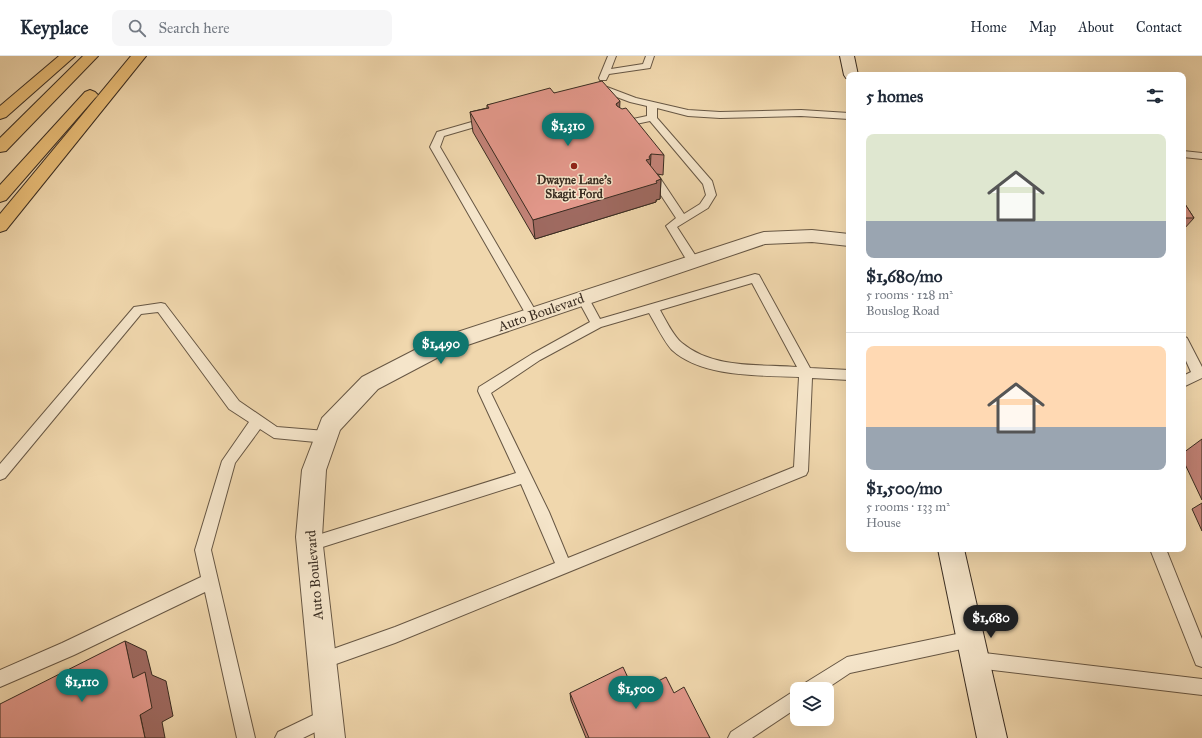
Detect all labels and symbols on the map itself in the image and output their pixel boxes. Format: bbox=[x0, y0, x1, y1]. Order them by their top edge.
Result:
pin: $1,310 bbox=[535, 113, 601, 147]
marker: Dwayne Lane's Skagit Ford bbox=[569, 161, 579, 171]
place label: Dwayne Lane's Skagit Ford bbox=[537, 173, 612, 202]
street label: Auto Boulevard bbox=[495, 290, 587, 335]
pin: $1,490 bbox=[408, 331, 474, 365]
street label: Auto Boulevard bbox=[302, 529, 327, 622]
pin: $1,680 bbox=[958, 605, 1024, 639]
pin: $1,110 bbox=[49, 669, 115, 703]
pin: $1,500 bbox=[603, 676, 669, 710]

